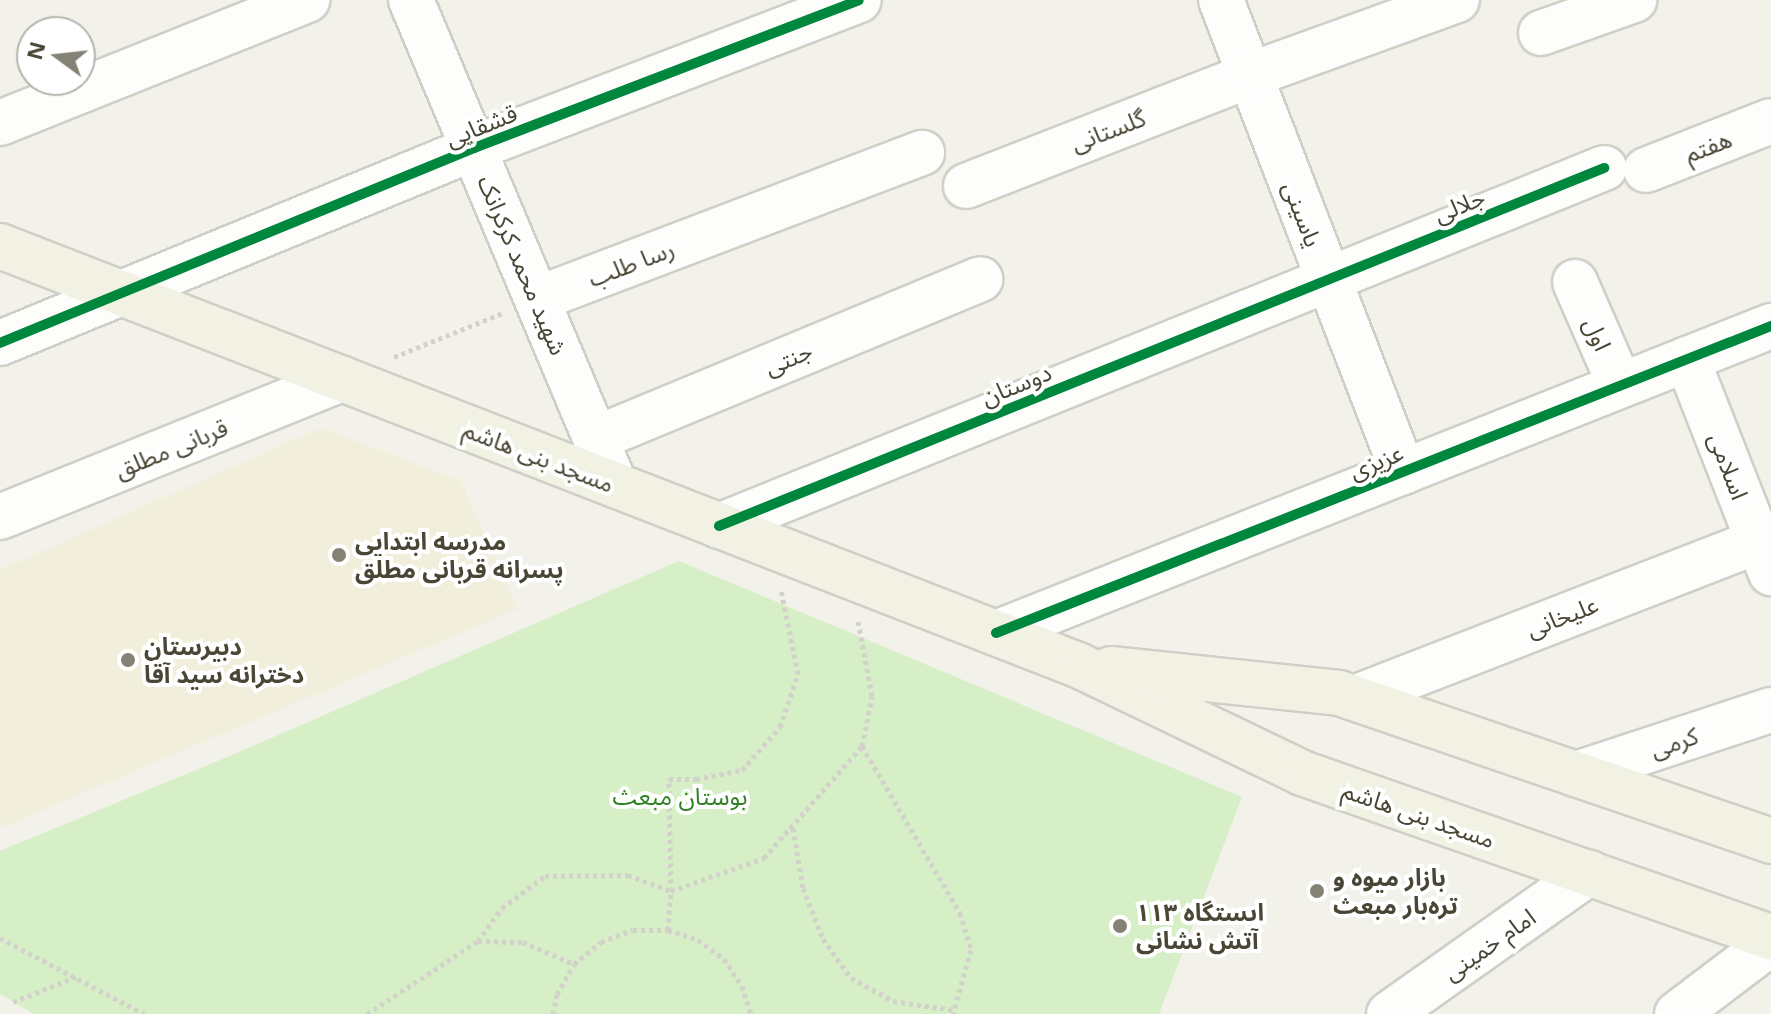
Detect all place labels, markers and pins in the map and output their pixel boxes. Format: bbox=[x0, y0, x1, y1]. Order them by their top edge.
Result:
place label: مدرسه ابتدایی پسرانه قربانی مطلق bbox=[355, 527, 564, 583]
marker: مدرسه ابتدایی پسرانه قربانی مطلق bbox=[330, 546, 348, 564]
place label: دبیرستان دخترانه سید آقا bbox=[144, 632, 304, 688]
marker: دبیرستان دخترانه سید آقا bbox=[119, 651, 137, 669]
place label: بازار میوه و تره‌بار مبعث bbox=[1333, 863, 1458, 919]
marker: بازار میوه و تره‌بار مبعث bbox=[1308, 882, 1326, 900]
place label: ایستگاه ۱۱۳ آتش نشانی bbox=[1136, 898, 1264, 954]
marker: ایستگاه ۱۱۳ آتش نشانی bbox=[1111, 917, 1129, 935]

